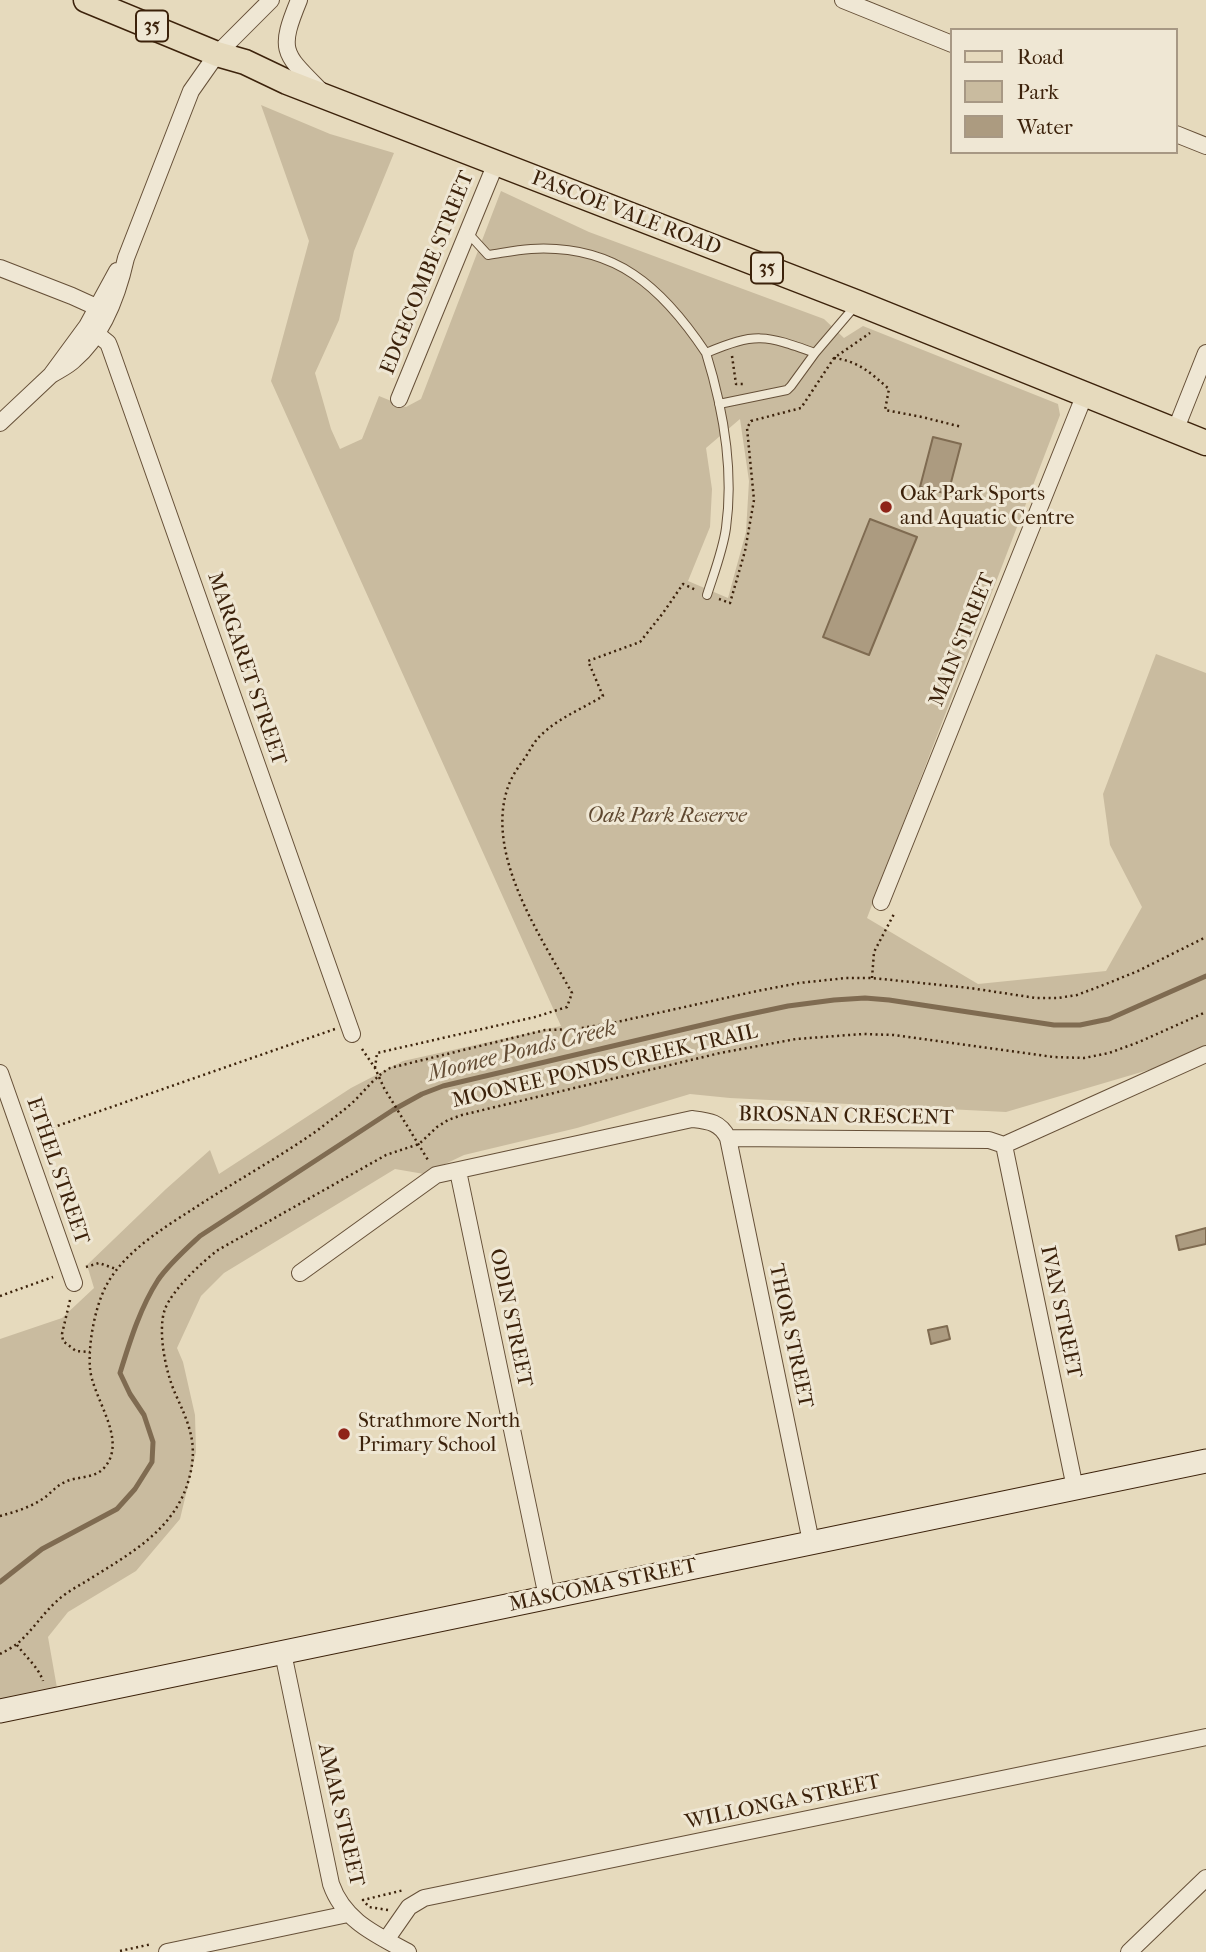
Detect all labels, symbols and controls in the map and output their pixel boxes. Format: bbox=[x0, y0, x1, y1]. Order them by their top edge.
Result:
road number: 35 bbox=[136, 10, 168, 42]
legend bbox=[950, 28, 1178, 154]
text: Road bbox=[1017, 45, 1064, 69]
text: Park bbox=[1017, 80, 1059, 104]
text: Water bbox=[1017, 115, 1073, 139]
street label: PASCOE VALE ROAD bbox=[528, 166, 724, 262]
street label: EDGECOMBE STREET bbox=[376, 168, 480, 378]
road number: 35 bbox=[751, 252, 783, 284]
place label: Oak Park Sports and Aquatic Centre bbox=[900, 482, 1074, 532]
marker: Oak Park Sports and Aquatic Centre bbox=[878, 499, 894, 515]
street label: MARGARET STREET bbox=[201, 569, 291, 769]
street label: MAIN STREET bbox=[925, 570, 1001, 710]
park label: Oak Park Reserve bbox=[587, 804, 747, 830]
water label: Moonee Ponds Creek bbox=[425, 1015, 619, 1089]
street label: MOONEE PONDS CREEK TRAIL bbox=[450, 1020, 760, 1114]
street label: ETHEL STREET bbox=[20, 1094, 94, 1248]
street label: BROSNAN CRESCENT bbox=[738, 1103, 954, 1131]
street label: IVAN STREET bbox=[1034, 1243, 1086, 1381]
street label: ODIN STREET bbox=[483, 1247, 537, 1389]
street label: THOR STREET bbox=[762, 1262, 818, 1410]
place label: Strathmore North Primary School bbox=[358, 1409, 520, 1459]
marker: Strathmore North Primary School bbox=[336, 1426, 352, 1442]
street label: MASCOMA STREET bbox=[507, 1554, 699, 1618]
street label: AMAR STREET bbox=[311, 1741, 369, 1889]
street label: WILLONGA STREET bbox=[683, 1770, 883, 1836]

